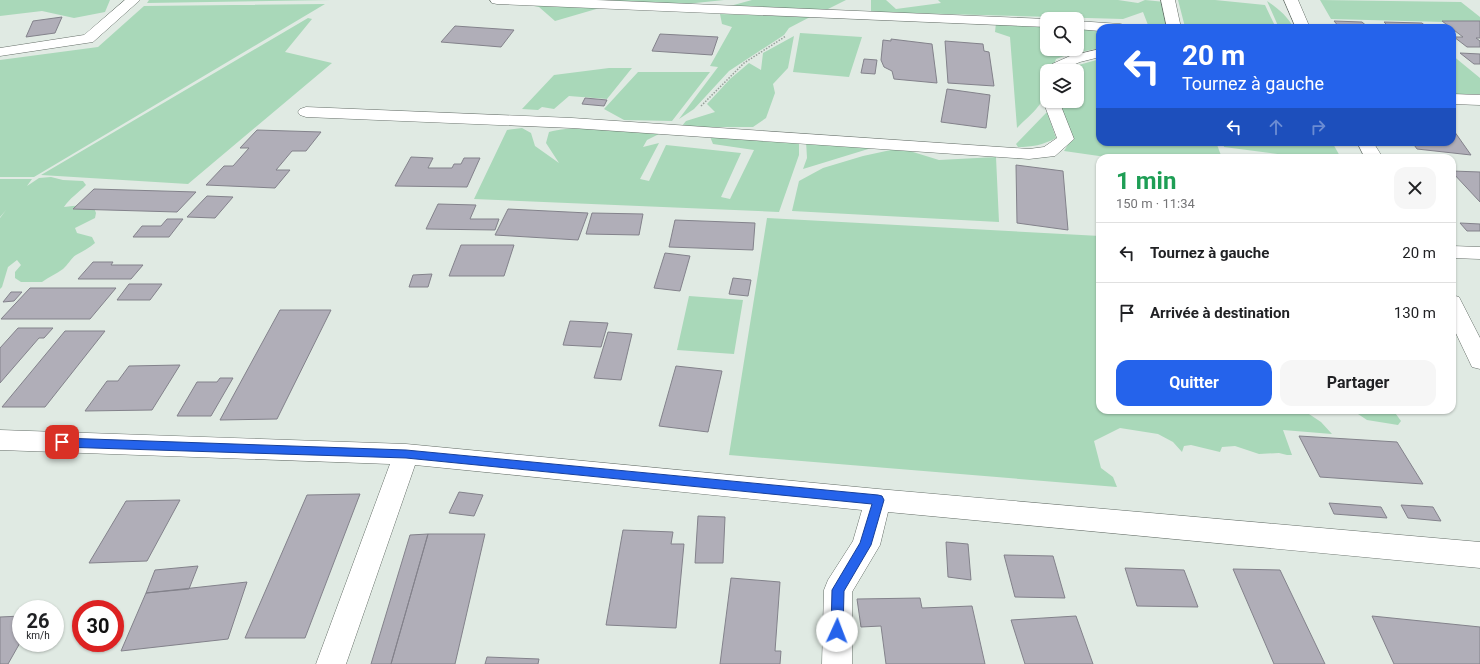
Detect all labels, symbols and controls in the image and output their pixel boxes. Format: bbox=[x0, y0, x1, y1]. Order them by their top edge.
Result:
map controls bbox=[1040, 12, 1084, 108]
button: search bbox=[1040, 12, 1084, 56]
text: 20 m bbox=[1182, 39, 1245, 72]
icon: left bbox=[1116, 40, 1168, 92]
button: layers bbox=[1040, 64, 1084, 108]
text: Tournez à gauche bbox=[1182, 73, 1324, 94]
icon: left bbox=[1223, 116, 1245, 138]
icon: ahead bbox=[1265, 116, 1287, 138]
icon: right bbox=[1307, 116, 1329, 138]
text: 1 min bbox=[1116, 167, 1176, 195]
button: close bbox=[1394, 167, 1436, 209]
text: 150 m · 11:34 bbox=[1116, 196, 1195, 211]
icon: left bbox=[1116, 242, 1138, 264]
text: Tournez à gauche bbox=[1150, 244, 1269, 262]
text: 20 m bbox=[1402, 244, 1436, 262]
icon: arrive bbox=[1116, 302, 1138, 324]
text: Arrivée à destination bbox=[1150, 304, 1290, 322]
text: 130 m bbox=[1394, 304, 1436, 322]
button: Quitter bbox=[1116, 360, 1272, 406]
button: Partager bbox=[1280, 360, 1436, 406]
pin bbox=[45, 425, 79, 459]
icon: arrive bbox=[51, 431, 73, 453]
speed limit sign: 30 bbox=[72, 600, 124, 652]
text: 26 bbox=[27, 609, 49, 633]
position arrow bbox=[816, 610, 858, 652]
text: km/h bbox=[26, 630, 50, 641]

